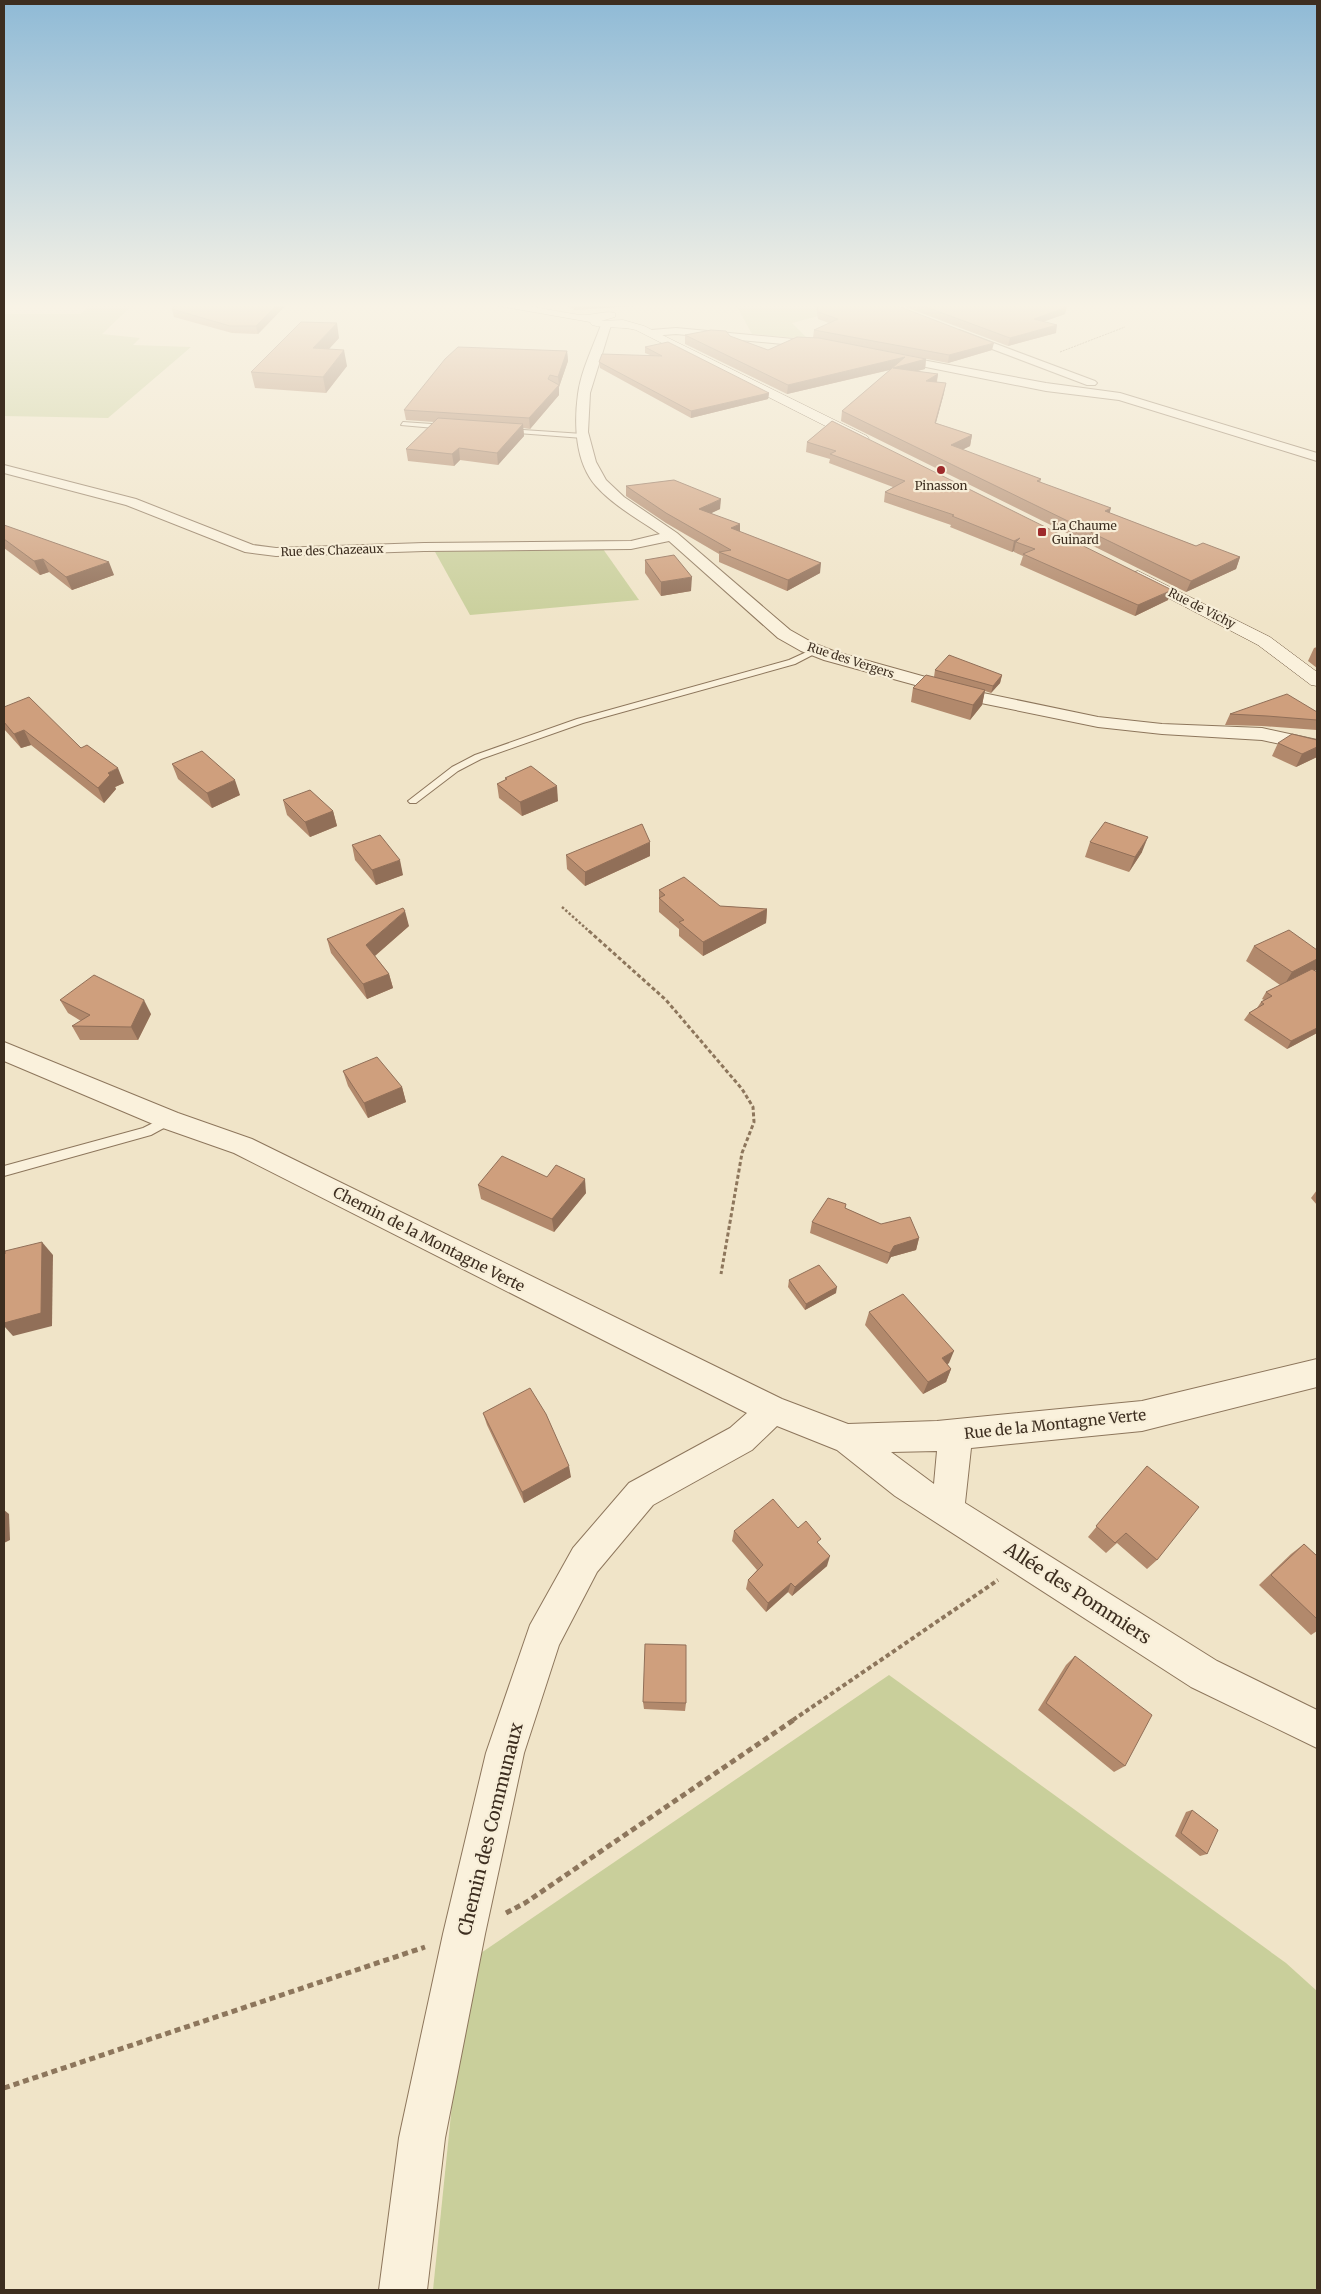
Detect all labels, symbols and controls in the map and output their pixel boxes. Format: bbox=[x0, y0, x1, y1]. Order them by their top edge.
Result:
marker: Pinasson bbox=[935, 464, 947, 476]
place label: Pinasson bbox=[915, 478, 967, 493]
place label: La Chaume Guinard bbox=[1052, 518, 1117, 547]
marker: La Chaume Guinard bbox=[1036, 526, 1048, 538]
street label: Rue des Chazeaux bbox=[280, 541, 385, 559]
street label: Rue de Vichy bbox=[1166, 585, 1238, 631]
street label: Rue des Vergers bbox=[806, 639, 896, 681]
street label: Chemin de la Montagne Verte bbox=[330, 1182, 528, 1296]
street label: Rue de la Montagne Verte bbox=[963, 1405, 1147, 1443]
street label: Allée des Pommiers bbox=[999, 1536, 1156, 1649]
street label: Chemin des Communaux bbox=[452, 1720, 528, 1938]

